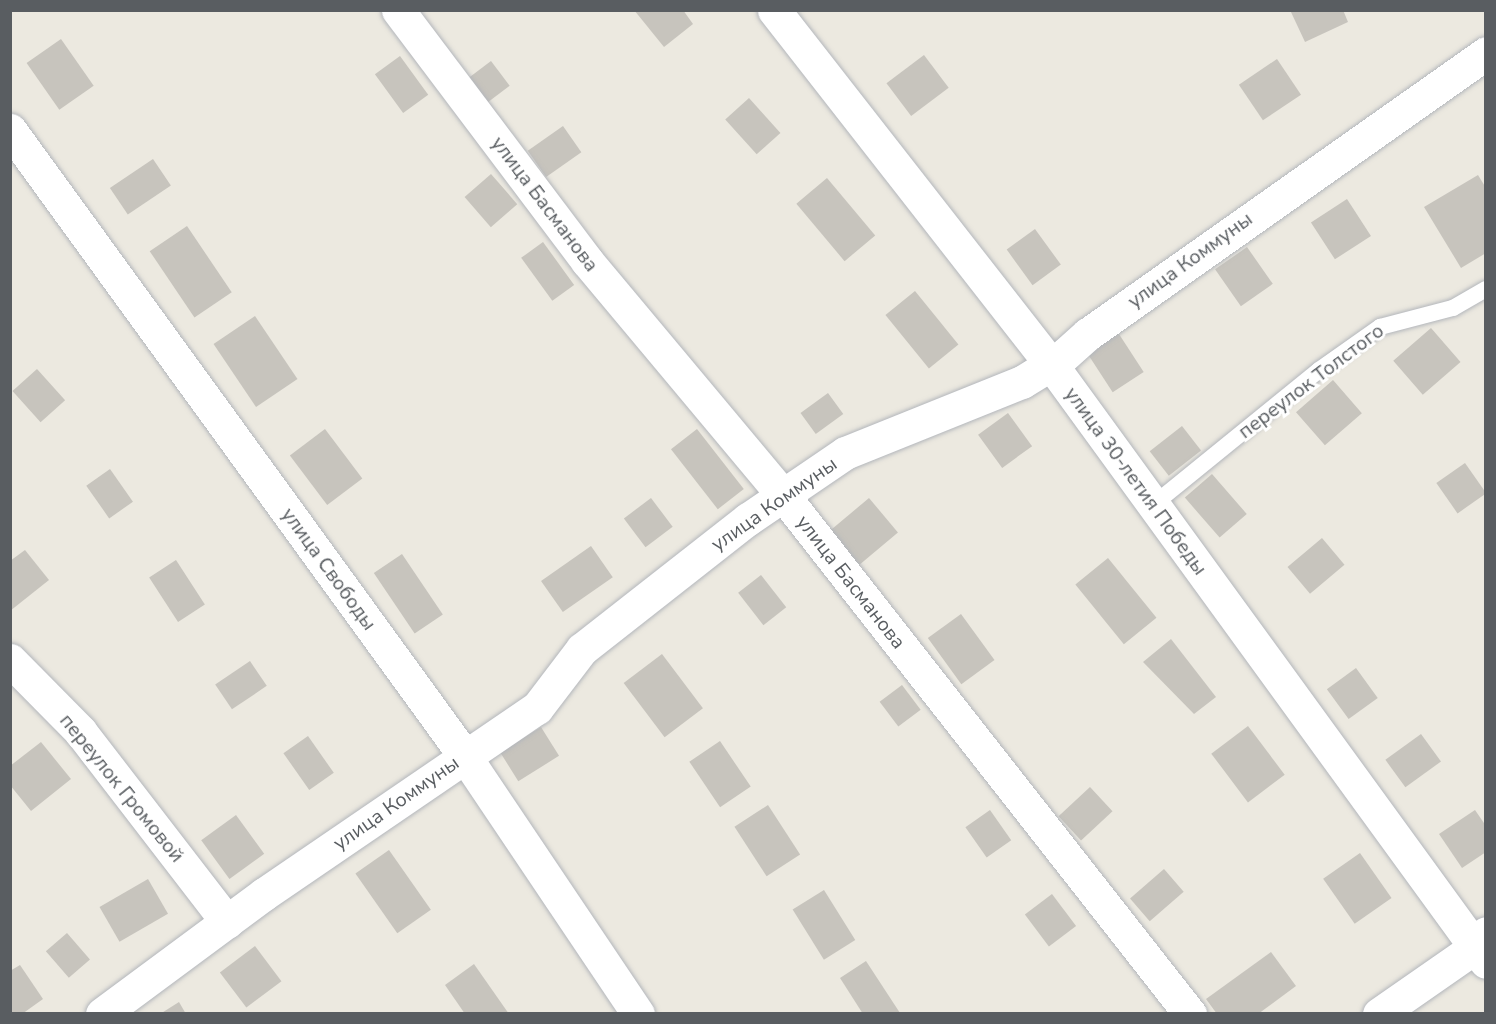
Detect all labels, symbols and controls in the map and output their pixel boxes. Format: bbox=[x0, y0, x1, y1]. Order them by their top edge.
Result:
street label: улица Басманова bbox=[486, 132, 604, 276]
street label: улица Коммуны bbox=[1123, 207, 1257, 313]
street label: переулок Толстого bbox=[1233, 318, 1389, 444]
street label: улица 30-летия Победы bbox=[1060, 382, 1212, 580]
street label: улица Коммуны bbox=[706, 452, 842, 556]
street label: улица Свободы bbox=[276, 503, 382, 635]
street label: улица Басманова bbox=[791, 510, 911, 654]
street label: переулок Громовой bbox=[55, 709, 189, 867]
street label: улица Коммуны bbox=[328, 751, 464, 855]

